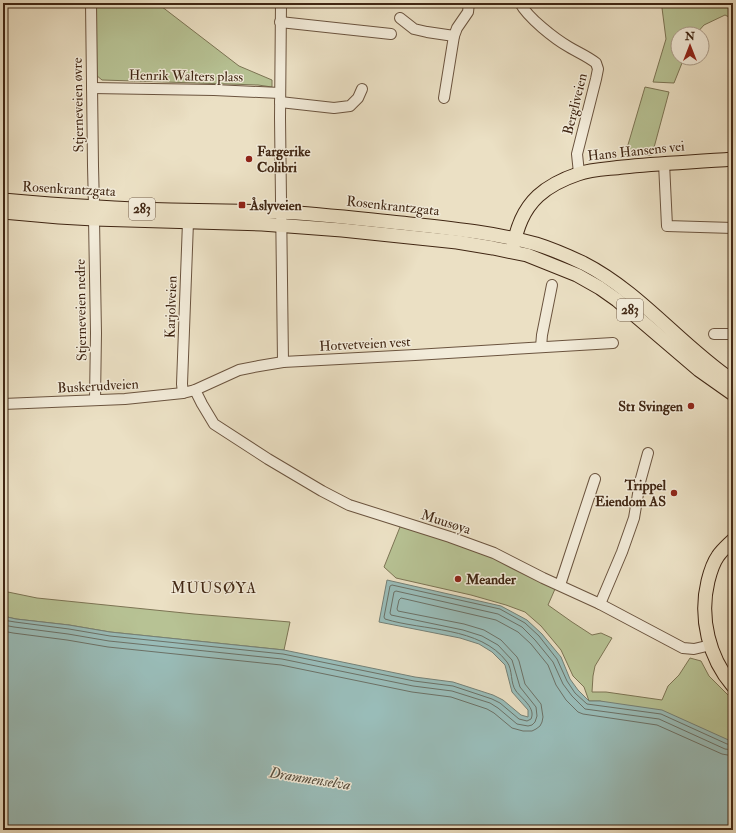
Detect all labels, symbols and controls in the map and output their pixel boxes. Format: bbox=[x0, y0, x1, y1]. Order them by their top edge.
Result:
north arrow bbox=[670, 26, 710, 66]
text: N bbox=[684, 30, 696, 43]
street label: Stjerneveien øvre bbox=[69, 57, 87, 153]
street label: Henrik Walters plass bbox=[129, 67, 244, 87]
street label: Bergliveien bbox=[559, 71, 591, 137]
street label: Hans Hansens vei bbox=[587, 137, 686, 165]
place label: Fargerike Colibri bbox=[257, 143, 310, 176]
marker: Fargerike Colibri bbox=[244, 154, 254, 164]
street label: Rosenkrantzgata bbox=[22, 178, 116, 200]
street label: Rosenkrantzgata bbox=[346, 193, 441, 219]
place label: Åslyveien bbox=[249, 197, 303, 215]
road number: 283 bbox=[129, 198, 155, 220]
marker: Åslyveien bbox=[237, 200, 247, 210]
street label: Stjerneveien nedre bbox=[72, 259, 90, 361]
street label: Karjolveien bbox=[161, 275, 181, 339]
road number: 283 bbox=[617, 299, 643, 321]
street label: Hotvetveien vest bbox=[319, 333, 412, 355]
street label: Buskerudveien bbox=[57, 375, 139, 397]
place label: St1 Svingen bbox=[618, 398, 684, 416]
marker: St1 Svingen bbox=[686, 401, 696, 411]
place label: Trippel Eiendom AS bbox=[595, 477, 666, 510]
marker: Trippel Eiendom AS bbox=[669, 488, 679, 498]
street label: Muusøya bbox=[419, 506, 473, 539]
place label: Meander bbox=[465, 571, 517, 588]
marker: Meander bbox=[453, 574, 463, 584]
district label: MUUSØYA bbox=[171, 579, 257, 598]
water label: Drammenselva bbox=[267, 763, 352, 795]

